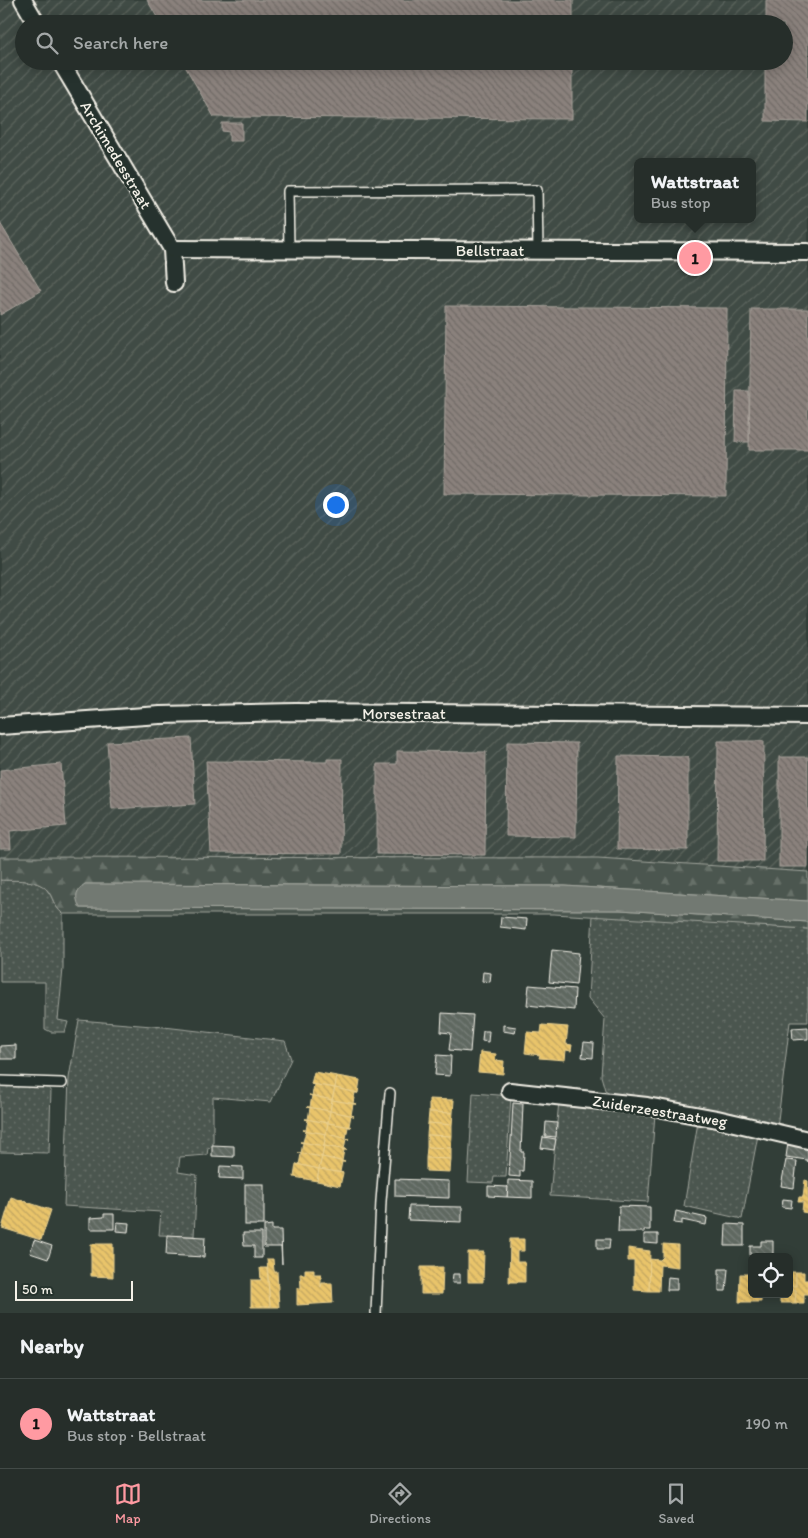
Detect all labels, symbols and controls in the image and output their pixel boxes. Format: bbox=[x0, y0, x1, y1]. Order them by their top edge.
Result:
search box bbox=[15, 15, 793, 70]
icon: search bbox=[33, 29, 61, 57]
text: Search here bbox=[73, 31, 168, 54]
street label: Archimedesstraat bbox=[76, 98, 156, 212]
popup bbox=[634, 158, 756, 223]
text: Wattstraat bbox=[651, 170, 739, 193]
text: Bus stop bbox=[651, 193, 710, 212]
pin: 1 bbox=[679, 239, 711, 277]
street label: Bellstraat bbox=[456, 241, 524, 260]
your location bbox=[323, 492, 349, 518]
street label: Morsestraat bbox=[362, 704, 446, 723]
street label: Zuiderzeestraatweg bbox=[591, 1091, 729, 1131]
map controls bbox=[748, 1253, 793, 1298]
button: locate bbox=[748, 1253, 793, 1298]
scale bar bbox=[15, 1278, 132, 1301]
text: 50 m bbox=[22, 1281, 53, 1298]
text: Nearby bbox=[20, 1333, 84, 1358]
text: Wattstraat bbox=[67, 1403, 155, 1426]
text: 1 bbox=[32, 1414, 40, 1433]
text: 190 m bbox=[745, 1414, 788, 1433]
text: Bus stop · Bellstraat bbox=[67, 1426, 206, 1445]
tab: Map bbox=[114, 1480, 142, 1527]
tab: Directions bbox=[369, 1480, 431, 1527]
tab: Saved bbox=[658, 1480, 694, 1527]

